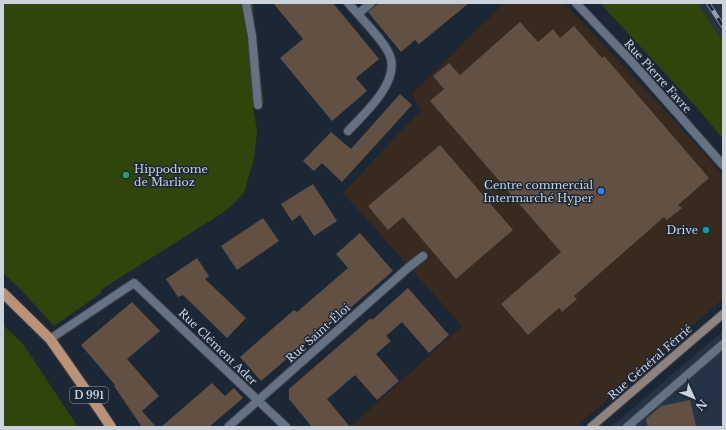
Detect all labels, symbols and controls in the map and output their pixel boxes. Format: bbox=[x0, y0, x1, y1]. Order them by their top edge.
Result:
street label: Rue Pierre Favre bbox=[621, 36, 695, 116]
place label: Hippodrome de Marlioz bbox=[134, 162, 208, 189]
marker: Hippodrome de Marlioz bbox=[121, 170, 131, 180]
place label: Centre commercial Intermarché Hyper bbox=[483, 178, 594, 205]
marker: Centre commercial Intermarché Hyper bbox=[596, 186, 606, 196]
place label: Drive bbox=[667, 223, 698, 237]
marker: Drive bbox=[701, 225, 711, 235]
street label: Rue Saint-Éloi bbox=[283, 300, 353, 366]
street label: Rue Clément Ader bbox=[176, 306, 261, 389]
street label: Rue Général Férrié bbox=[605, 322, 695, 402]
north arrow bbox=[674, 378, 714, 418]
road number: D 991 bbox=[70, 387, 108, 403]
text: N bbox=[692, 396, 710, 414]

